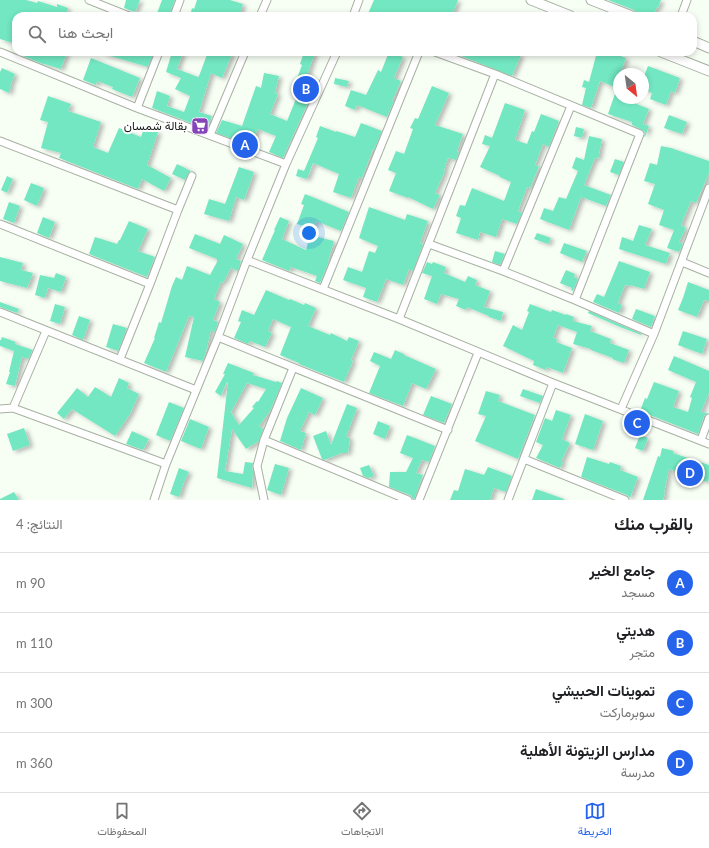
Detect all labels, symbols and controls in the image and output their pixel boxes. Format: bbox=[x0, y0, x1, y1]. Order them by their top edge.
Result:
search box bbox=[12, 12, 697, 56]
icon: search bbox=[26, 23, 48, 45]
text: ابحث هنا bbox=[58, 23, 113, 41]
north arrow bbox=[613, 68, 649, 104]
pin: B bbox=[293, 74, 319, 104]
supermarket icon: بقالة شمسان bbox=[190, 116, 210, 136]
place label: بقالة شمسان bbox=[124, 118, 187, 133]
pin: A bbox=[232, 130, 258, 160]
your location bbox=[299, 223, 319, 243]
pin: C bbox=[624, 408, 650, 438]
pin: D bbox=[677, 458, 703, 488]
text: بالقرب منك bbox=[614, 513, 693, 534]
text: النتائج: 4 bbox=[16, 516, 63, 532]
text: جامع الخير bbox=[589, 561, 655, 579]
text: 90 m bbox=[16, 575, 45, 591]
text: A bbox=[675, 575, 685, 591]
text: مسجد bbox=[621, 584, 655, 600]
text: هديتي bbox=[616, 621, 655, 639]
text: 110 m bbox=[16, 635, 53, 651]
text: B bbox=[676, 635, 684, 651]
text: متجر bbox=[630, 644, 655, 660]
text: تموينات الحبيشي bbox=[552, 681, 655, 699]
text: 300 m bbox=[16, 695, 53, 711]
text: C bbox=[676, 695, 684, 711]
text: سوبرماركت bbox=[600, 704, 655, 720]
text: مدارس الزيتونة الأهلية bbox=[520, 741, 655, 759]
text: 360 m bbox=[16, 755, 53, 771]
text: D bbox=[675, 755, 685, 771]
text: مدرسة bbox=[621, 764, 655, 780]
tab: المحفوظات bbox=[97, 800, 147, 841]
tab: الاتجاهات bbox=[341, 800, 384, 841]
tab: الخريطة bbox=[578, 800, 612, 841]

